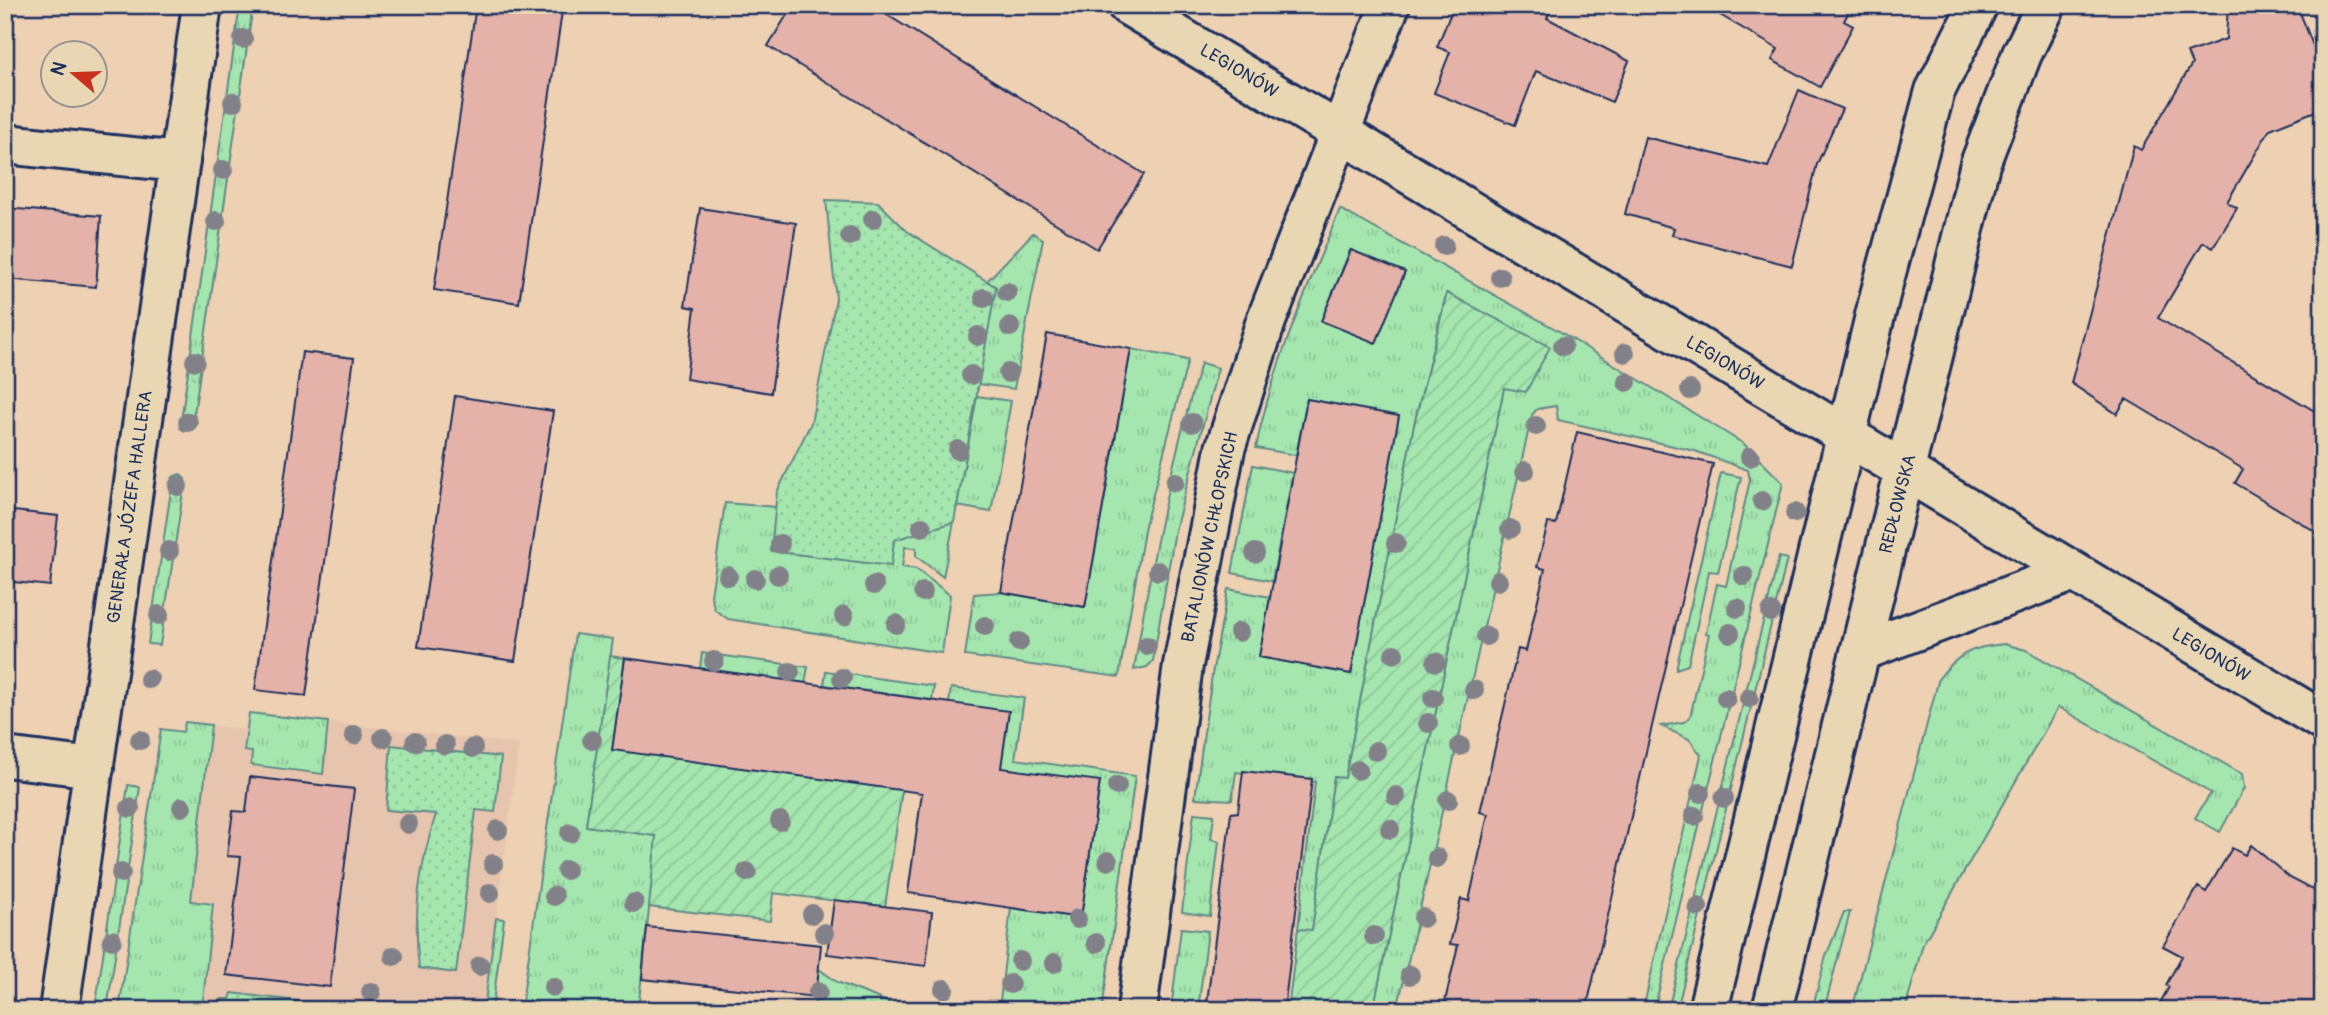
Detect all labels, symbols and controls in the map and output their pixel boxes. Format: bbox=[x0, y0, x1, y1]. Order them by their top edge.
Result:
north arrow bbox=[38, 38, 108, 108]
street label: LEGIONÓW bbox=[1196, 38, 1283, 103]
text: N bbox=[45, 59, 72, 79]
street label: LEGIONÓW bbox=[1682, 330, 1769, 395]
street label: GENERAŁA JÓZEFA HALLERA bbox=[101, 389, 158, 625]
street label: BATALIONÓW CHŁOPSKICH bbox=[1175, 429, 1244, 644]
street label: REDŁOWSKA bbox=[1875, 452, 1921, 556]
street label: LEGIONÓW bbox=[2168, 622, 2255, 687]

